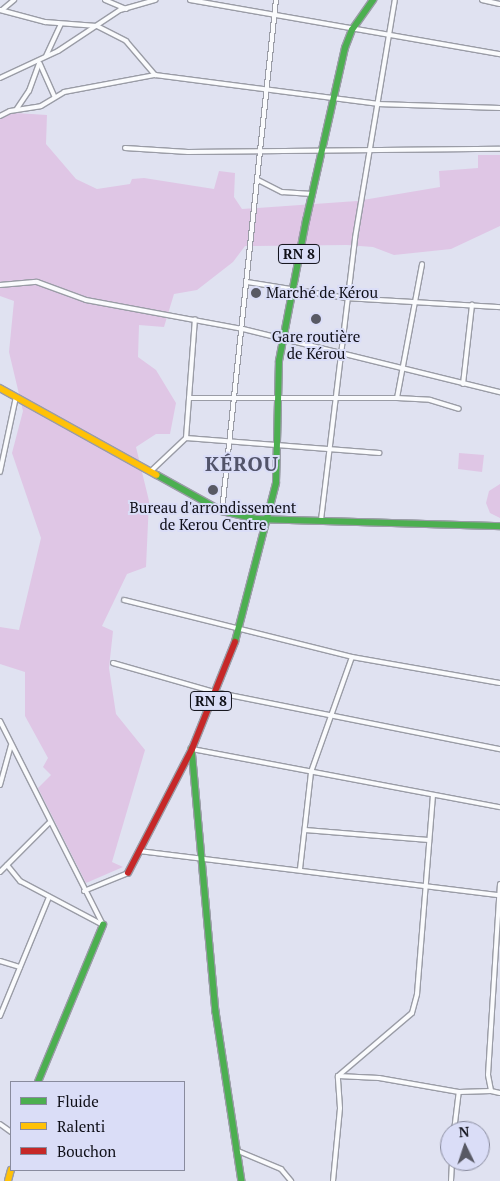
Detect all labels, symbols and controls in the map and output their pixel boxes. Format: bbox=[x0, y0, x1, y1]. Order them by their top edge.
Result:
road number: RN 8 bbox=[278, 242, 320, 266]
place label: Marché de Kérou bbox=[266, 284, 378, 302]
marker: Marché de Kérou bbox=[250, 287, 262, 299]
marker: Gare routière de Kérou bbox=[310, 313, 322, 325]
place label: Gare routière de Kérou bbox=[272, 327, 360, 362]
district label: KÉROU bbox=[204, 451, 280, 475]
marker: Bureau d'arrondissement de Kerou Centre bbox=[207, 484, 219, 496]
place label: Bureau d'arrondissement de Kerou Centre bbox=[130, 498, 296, 533]
road number: RN 8 bbox=[190, 689, 232, 712]
legend bbox=[10, 1081, 185, 1171]
text: Fluide bbox=[57, 1091, 99, 1111]
text: Ralenti bbox=[57, 1116, 105, 1136]
north arrow bbox=[440, 1121, 490, 1171]
text: N bbox=[458, 1122, 470, 1141]
text: Bouchon bbox=[57, 1141, 116, 1161]

